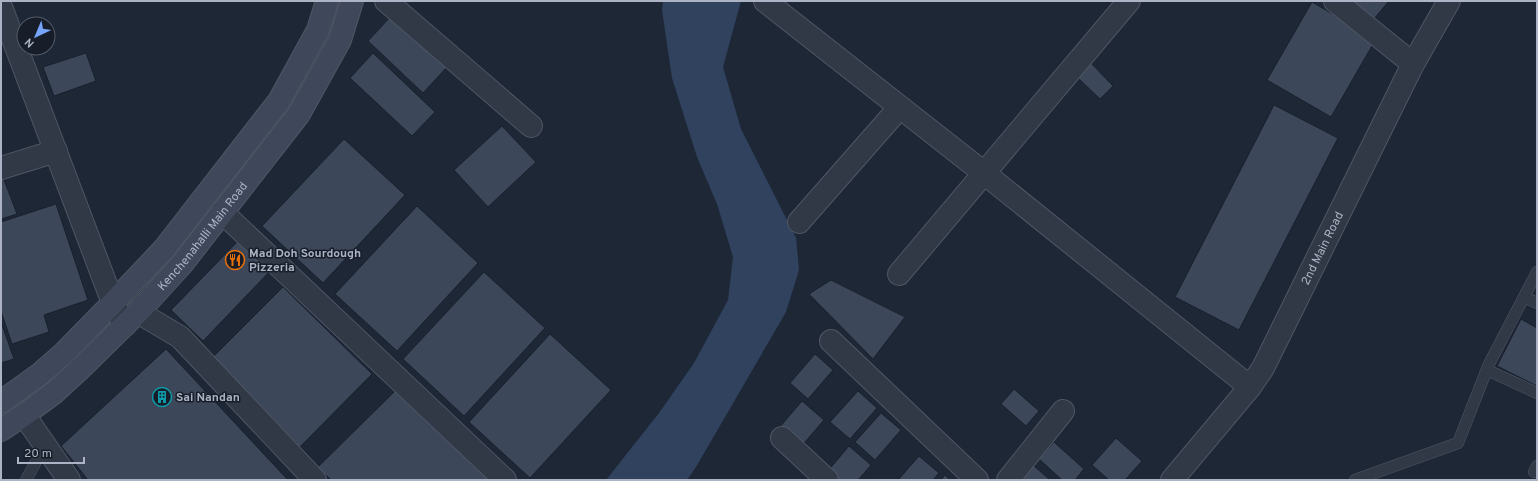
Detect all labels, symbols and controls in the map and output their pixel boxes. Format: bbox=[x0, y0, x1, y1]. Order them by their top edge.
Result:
north arrow bbox=[16, 16, 56, 56]
text: N bbox=[22, 35, 37, 50]
street label: Kenchenahalli Main Road bbox=[155, 179, 252, 295]
street label: 2nd Main Road bbox=[1298, 209, 1348, 288]
place label: Mad Doh Sourdough Pizzeria bbox=[249, 246, 361, 276]
restaurant icon: Mad Doh Sourdough Pizzeria bbox=[224, 249, 246, 271]
building icon: Sai Nandan bbox=[151, 386, 173, 408]
place label: Sai Nandan bbox=[176, 390, 240, 406]
scale bar bbox=[18, 439, 84, 465]
text: 20 m bbox=[24, 446, 52, 462]

